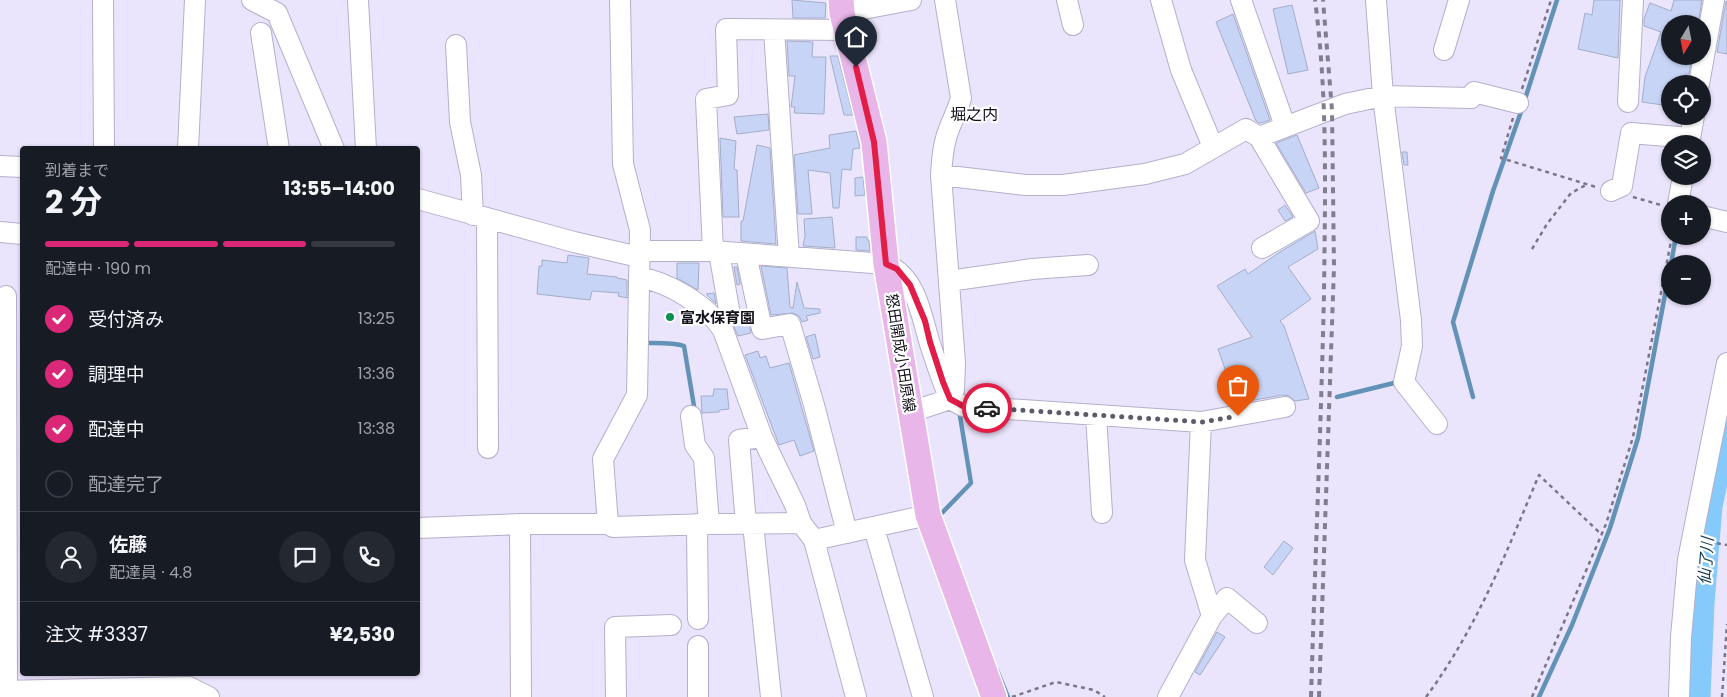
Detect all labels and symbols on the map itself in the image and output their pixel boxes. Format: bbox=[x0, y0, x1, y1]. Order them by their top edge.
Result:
north arrow bbox=[1661, 15, 1711, 65]
pin bbox=[835, 16, 877, 67]
district label: 堀之内 bbox=[950, 103, 998, 126]
street label: 怒田開成小田原線 bbox=[881, 292, 921, 414]
place label: 富水保育園 bbox=[680, 307, 755, 328]
marker: 富水保育園 bbox=[664, 311, 676, 323]
pin bbox=[1217, 365, 1259, 416]
courier bbox=[962, 383, 1012, 433]
water label: 仙了川 bbox=[1693, 534, 1719, 586]

